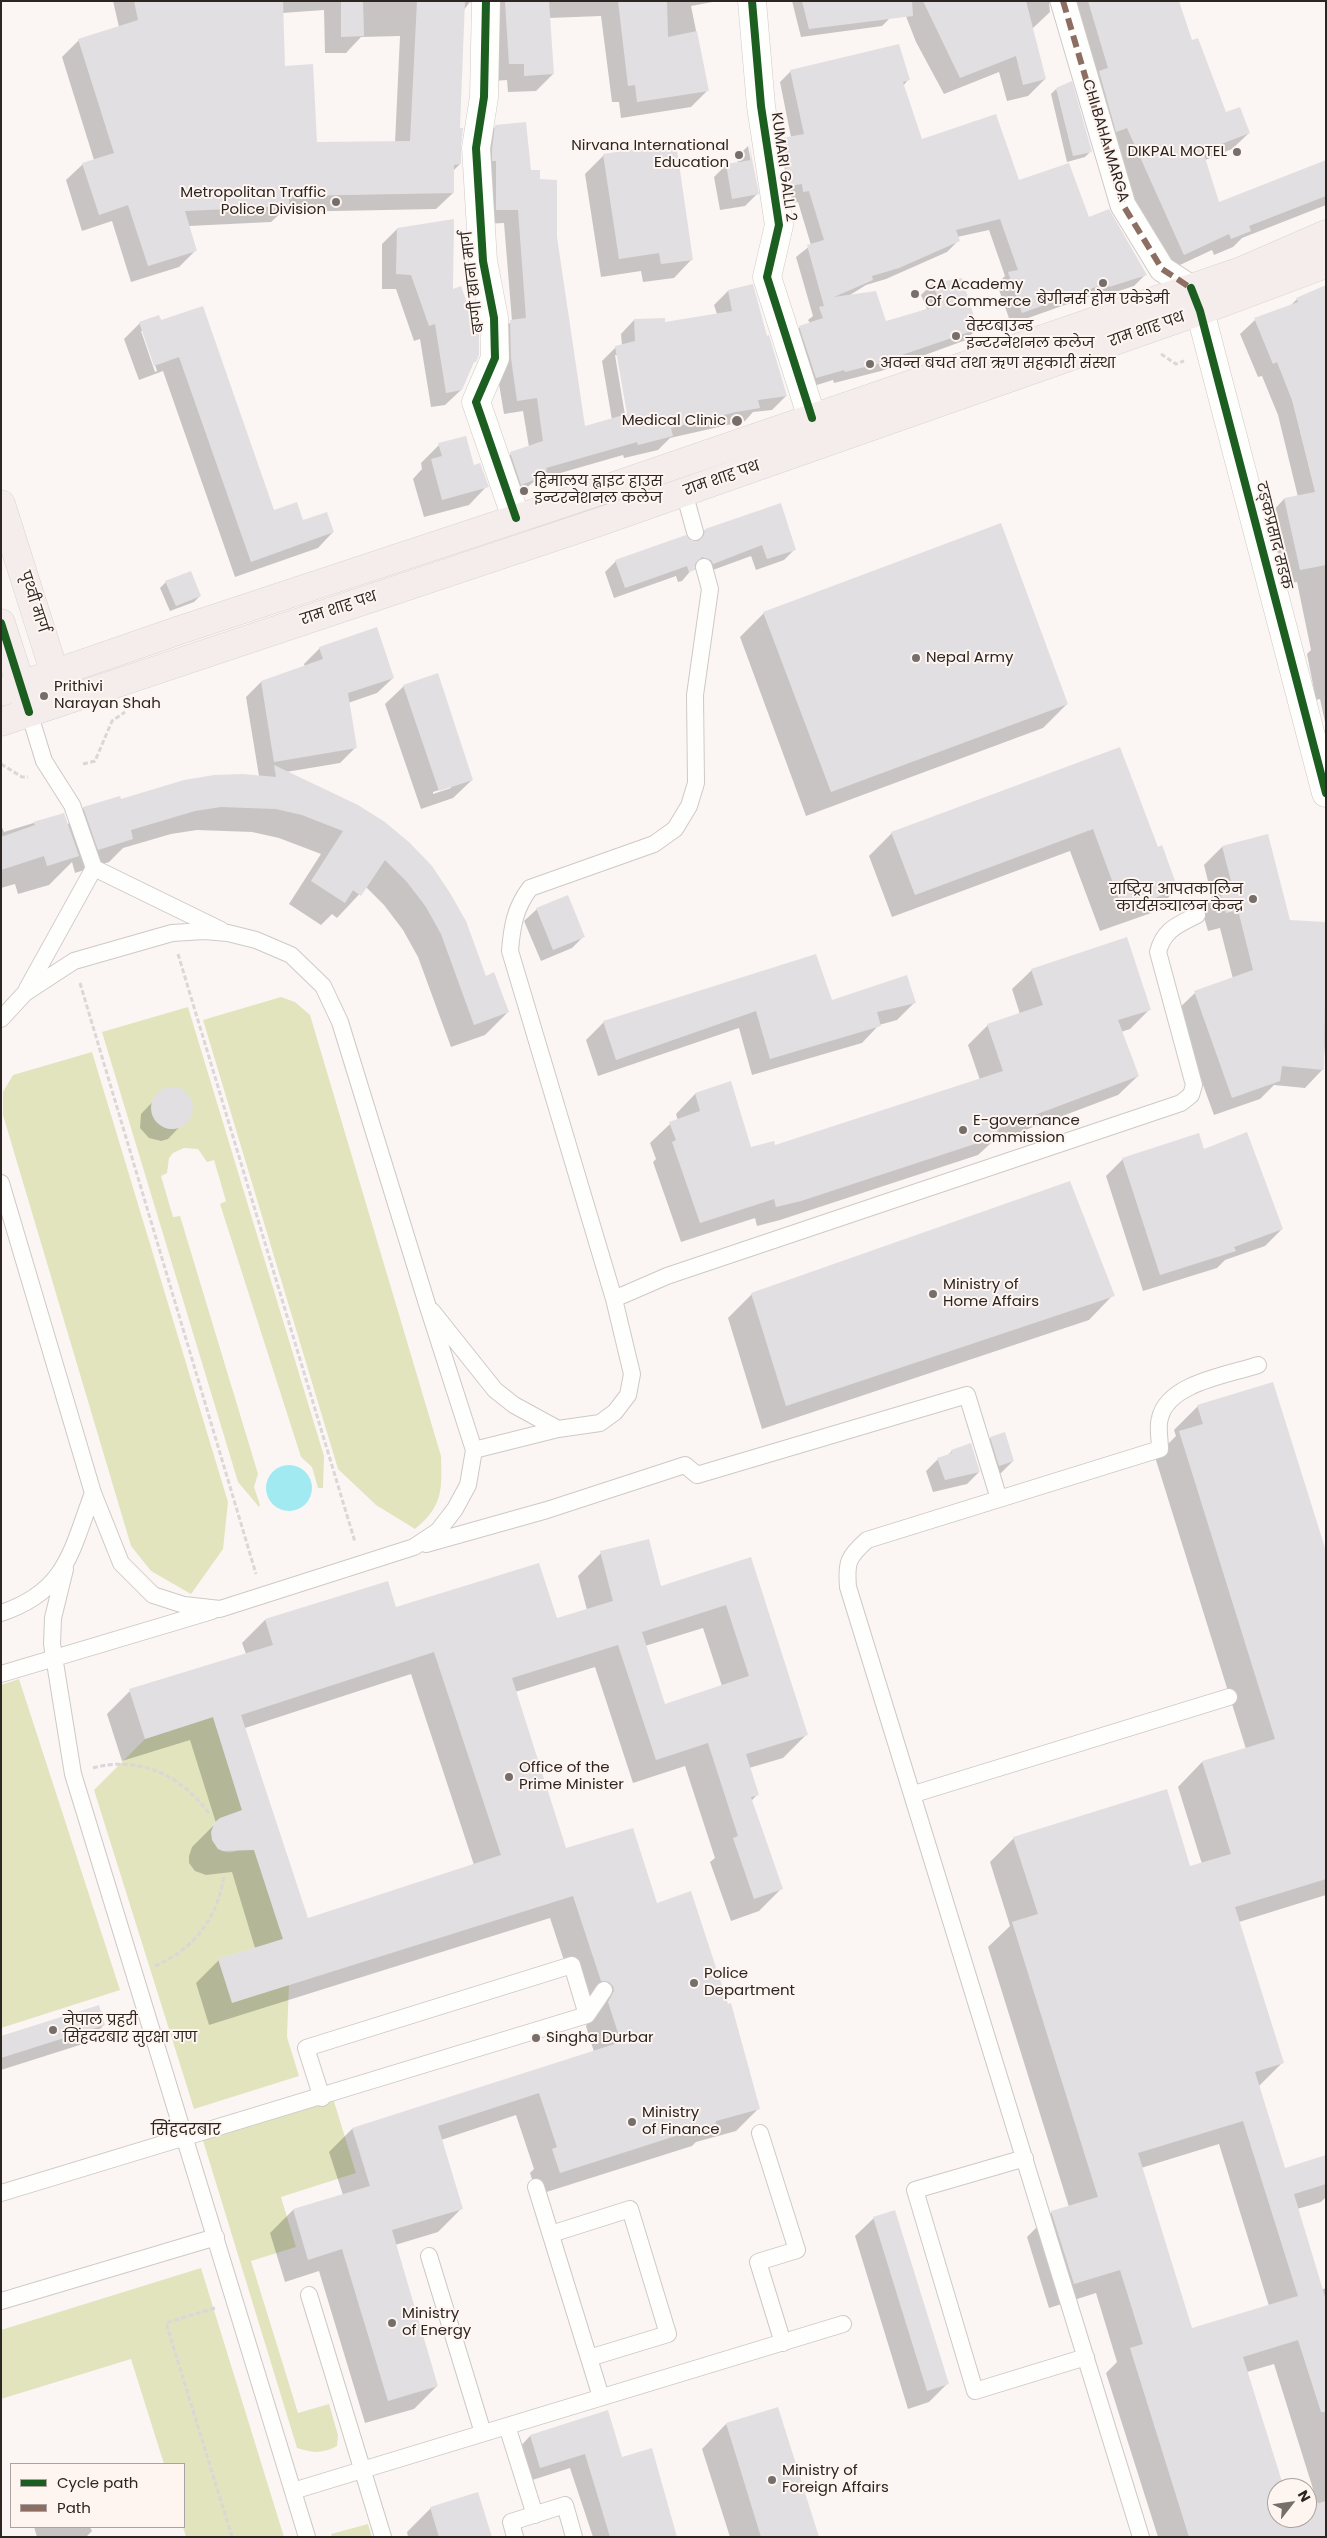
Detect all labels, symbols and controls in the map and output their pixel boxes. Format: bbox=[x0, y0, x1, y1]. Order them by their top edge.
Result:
street label: CHI BAHA MARGA bbox=[1078, 77, 1132, 205]
street label: KUMARI GALLI 2 bbox=[766, 111, 800, 223]
place label: Nirvana International Education bbox=[571, 137, 729, 172]
place label: DIKPAL MOTEL bbox=[1127, 143, 1227, 161]
marker: DIKPAL MOTEL bbox=[1231, 146, 1243, 158]
marker: Nirvana International Education bbox=[733, 149, 745, 161]
place label: Metropolitan Traffic Police Division bbox=[180, 184, 326, 219]
marker: Metropolitan Traffic Police Division bbox=[330, 196, 342, 208]
street label: बग्गी खाना मार्ग bbox=[459, 230, 489, 334]
place label: CA Academy Of Commerce bbox=[925, 276, 1031, 311]
marker: बेगीनर्स होम एकेडेमी bbox=[1097, 277, 1109, 289]
marker: CA Academy Of Commerce bbox=[909, 288, 921, 300]
place label: बेगीनर्स होम एकेडेमी bbox=[1037, 291, 1169, 309]
street label: राम शाह पथ bbox=[1107, 309, 1187, 351]
place label: वेस्टबाउन्ड इन्टरनेशनल कलेज bbox=[966, 318, 1094, 353]
marker: वेस्टबाउन्ड इन्टरनेशनल कलेज bbox=[950, 330, 962, 342]
place label: अवन्त बचत तथा ऋण सहकारी संस्था bbox=[880, 355, 1115, 373]
marker: अवन्त बचत तथा ऋण सहकारी संस्था bbox=[864, 358, 876, 370]
place label: Medical Clinic bbox=[622, 412, 726, 430]
marker: Medical Clinic bbox=[730, 414, 744, 428]
street label: राम शाह पथ bbox=[682, 458, 762, 500]
place label: हिमालय ह्वाइट हाउस इन्टरनेशनल कलेज bbox=[534, 473, 663, 508]
street label: टङ्कप्रसाद सडक bbox=[1251, 480, 1295, 592]
marker: हिमालय ह्वाइट हाउस इन्टरनेशनल कलेज bbox=[518, 485, 530, 497]
street label: पृथ्वी मार्ग bbox=[15, 569, 51, 635]
street label: राम शाह पथ bbox=[299, 588, 379, 630]
place label: Nepal Army bbox=[926, 649, 1013, 667]
marker: Nepal Army bbox=[910, 652, 922, 664]
place label: Prithivi Narayan Shah bbox=[54, 678, 161, 713]
marker: Prithivi Narayan Shah bbox=[38, 690, 50, 702]
place label: राष्ट्रिय आपतकालिन कार्यसञ्चालन केन्द्र bbox=[1109, 881, 1243, 916]
marker: राष्ट्रिय आपतकालिन कार्यसञ्चालन केन्द्र bbox=[1247, 893, 1259, 905]
place label: E-governance commission bbox=[973, 1112, 1080, 1147]
marker: E-governance commission bbox=[957, 1124, 969, 1136]
place label: Ministry of Home Affairs bbox=[943, 1276, 1039, 1311]
marker: Ministry of Home Affairs bbox=[927, 1288, 939, 1300]
place label: Office of the Prime Minister bbox=[519, 1759, 624, 1794]
marker: Office of the Prime Minister bbox=[503, 1771, 515, 1783]
place label: Police Department bbox=[704, 1965, 795, 2000]
marker: Police Department bbox=[688, 1977, 700, 1989]
place label: नेपाल प्रहरी सिंहदरबार सुरक्षा गण bbox=[63, 2012, 197, 2047]
marker: नेपाल प्रहरी सिंहदरबार सुरक्षा गण bbox=[47, 2024, 59, 2036]
place label: Singha Durbar bbox=[546, 2029, 654, 2047]
marker: Singha Durbar bbox=[530, 2032, 542, 2044]
place label: Ministry of Finance bbox=[642, 2104, 720, 2139]
marker: Ministry of Finance bbox=[626, 2116, 638, 2128]
district label: सिंहदरबार bbox=[151, 2121, 221, 2141]
place label: Ministry of Energy bbox=[402, 2305, 471, 2340]
marker: Ministry of Energy bbox=[386, 2317, 398, 2329]
place label: Ministry of Foreign Affairs bbox=[782, 2462, 889, 2497]
legend bbox=[10, 2463, 185, 2528]
text: Cycle path bbox=[57, 2472, 138, 2493]
marker: Ministry of Foreign Affairs bbox=[766, 2474, 778, 2486]
north arrow bbox=[1267, 2478, 1317, 2528]
text: N bbox=[1293, 2486, 1315, 2506]
text: Path bbox=[57, 2497, 91, 2518]

